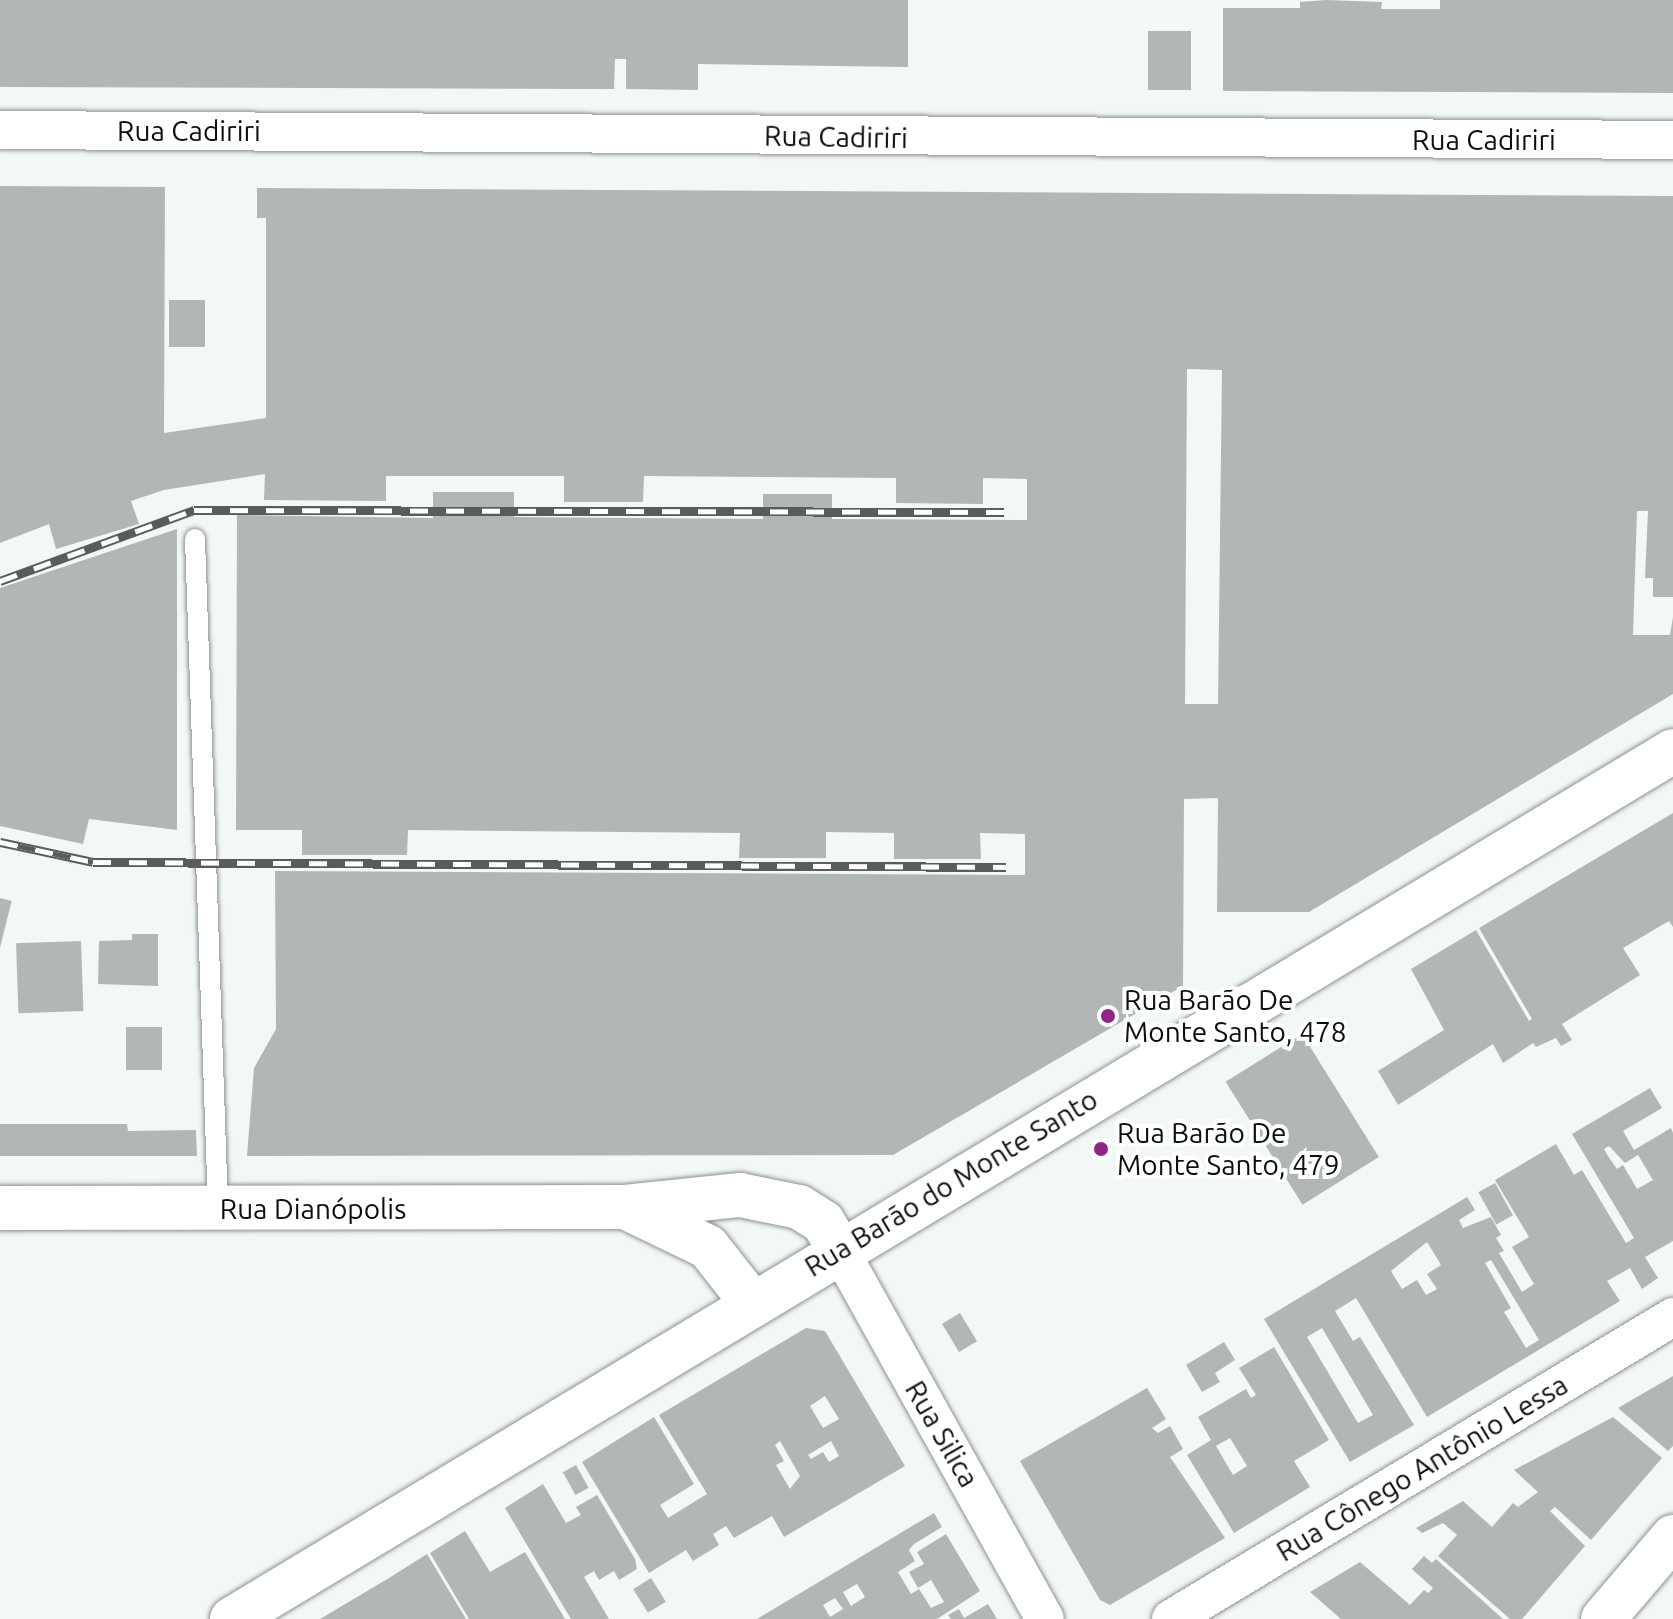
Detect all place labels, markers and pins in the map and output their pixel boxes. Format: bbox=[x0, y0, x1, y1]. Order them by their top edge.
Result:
place label: Rua Barão De Monte Santo, 478 bbox=[1124, 983, 1347, 1049]
marker: Rua Barão De Monte Santo, 478 bbox=[1099, 1007, 1117, 1025]
place label: Rua Barão De Monte Santo, 479 bbox=[1117, 1116, 1340, 1182]
marker: Rua Barão De Monte Santo, 479 bbox=[1092, 1140, 1110, 1158]

